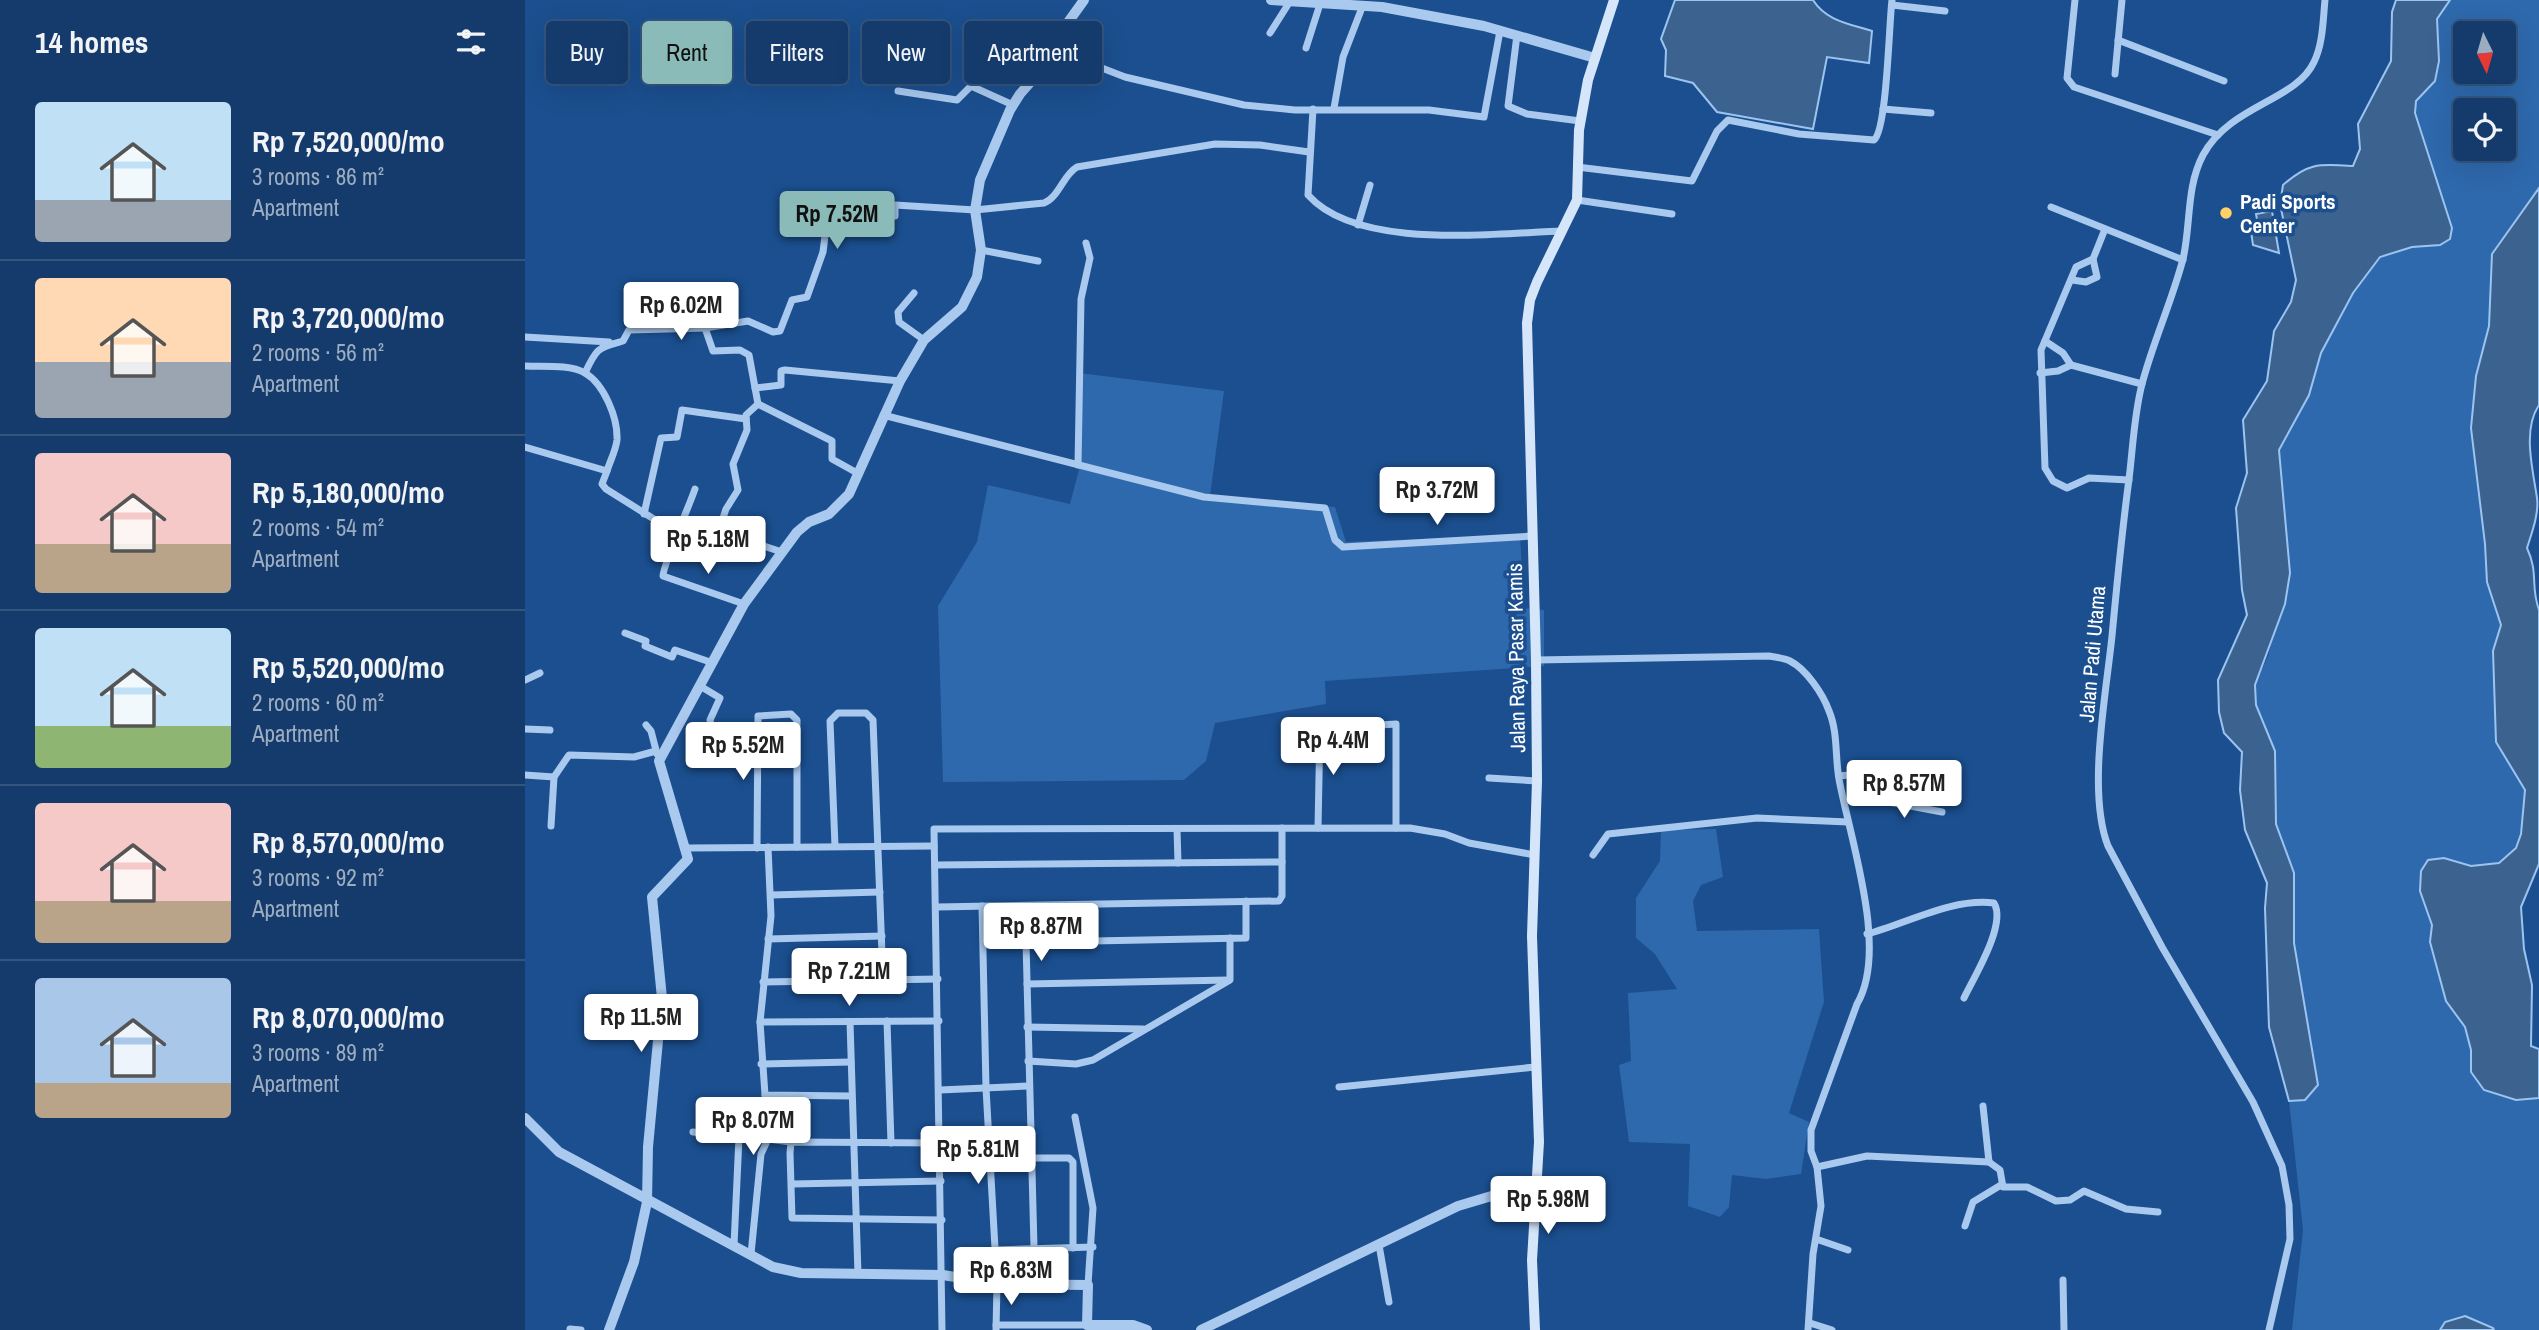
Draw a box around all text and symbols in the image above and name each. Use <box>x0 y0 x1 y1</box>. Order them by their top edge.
chip: Buy <box>546 21 628 84</box>
chip: Rent <box>642 21 732 84</box>
chip: Filters <box>746 21 848 84</box>
chip: New <box>862 21 950 84</box>
chip: Apartment <box>964 21 1102 84</box>
north arrow <box>2453 21 2517 84</box>
map controls <box>2453 21 2516 161</box>
text: 14 homes <box>35 22 149 62</box>
icon: filters <box>452 23 490 61</box>
button: locate <box>2453 98 2516 161</box>
text: Rp 7,520,000/mo <box>252 121 445 161</box>
icon: home <box>91 130 175 214</box>
text: 3 rooms · 86 m² <box>252 161 384 192</box>
place label: Padi Sports Center <box>2240 187 2336 240</box>
pin: Rp 7.52M <box>765 191 909 251</box>
text: Apartment <box>252 192 339 223</box>
text: Rp 7.52M <box>796 198 878 229</box>
marker: Padi Sports Center <box>2218 205 2234 221</box>
pin: Rp 6.02M <box>609 282 753 342</box>
text: Rp 6.02M <box>640 289 722 320</box>
text: Rp 3,720,000/mo <box>252 297 445 337</box>
icon: home <box>91 306 175 390</box>
text: 2 rooms · 56 m² <box>252 337 384 368</box>
text: Apartment <box>252 368 339 399</box>
pin: Rp 3.72M <box>1365 468 1509 527</box>
text: Rp 5,180,000/mo <box>252 472 445 512</box>
text: Rp 3.72M <box>1396 474 1478 505</box>
icon: home <box>91 481 175 565</box>
text: 2 rooms · 54 m² <box>252 512 384 543</box>
pin: Rp 5.18M <box>636 516 780 576</box>
text: Rp 5.18M <box>667 523 749 554</box>
text: Apartment <box>252 543 339 574</box>
street label: Jalan Raya Pasar Kamis <box>1500 563 1532 753</box>
street label: Jalan Padi Utama <box>2072 584 2112 723</box>
text: Rp 5,520,000/mo <box>252 647 445 687</box>
icon: home <box>91 656 175 740</box>
text: 2 rooms · 60 m² <box>252 687 384 718</box>
text: Apartment <box>252 718 339 749</box>
pin: Rp 4.4M <box>1268 718 1398 777</box>
pin: Rp 5.52M <box>671 722 815 782</box>
text: Rp 4.4M <box>1297 724 1369 755</box>
text: Rp 5.52M <box>702 729 784 760</box>
pin: Rp 8.57M <box>1832 760 1976 820</box>
text: Rp 8.57M <box>1863 767 1945 798</box>
text: Rp 8,570,000/mo <box>252 822 445 862</box>
icon: home <box>91 831 175 915</box>
text: 3 rooms · 92 m² <box>252 862 384 893</box>
text: Apartment <box>252 893 339 924</box>
pin: Rp 8.87M <box>969 904 1113 963</box>
text: Rp 8.87M <box>1000 910 1082 941</box>
pin: Rp 7.21M <box>777 948 921 1008</box>
text: Rp 7.21M <box>808 955 890 986</box>
pin: Rp 11.5M <box>569 995 713 1054</box>
text: Rp 8,070,000/mo <box>252 997 445 1037</box>
text: Rp 11.5M <box>600 1001 682 1032</box>
icon: home <box>91 1006 175 1090</box>
text: 3 rooms · 89 m² <box>252 1037 384 1068</box>
text: Apartment <box>252 1068 339 1099</box>
pin: Rp 8.07M <box>681 1098 825 1157</box>
text: Rp 8.07M <box>712 1104 794 1135</box>
pin: Rp 5.81M <box>906 1126 1050 1186</box>
text: Rp 5.81M <box>937 1133 1019 1164</box>
pin: Rp 5.98M <box>1476 1176 1620 1236</box>
text: Rp 5.98M <box>1507 1183 1589 1214</box>
pin: Rp 6.83M <box>939 1248 1083 1307</box>
text: Rp 6.83M <box>970 1254 1052 1285</box>

